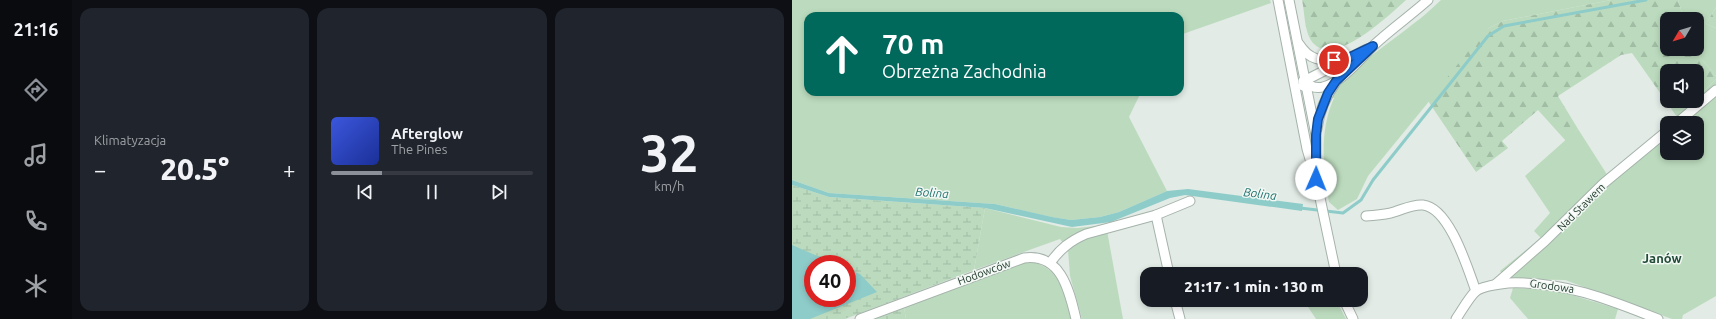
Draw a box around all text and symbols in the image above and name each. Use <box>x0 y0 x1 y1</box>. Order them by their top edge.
north arrow <box>1660 12 1704 56</box>
map controls <box>1660 12 1704 160</box>
text: 21:16 <box>13 19 59 39</box>
icon: ahead <box>816 28 868 80</box>
text: 70 m <box>882 28 944 59</box>
pin <box>1317 43 1351 77</box>
icon: arrive <box>1323 49 1345 71</box>
text: Obrzeżna Zachodnia <box>882 61 1046 81</box>
button: sound <box>1660 64 1704 108</box>
icon: directions <box>22 76 50 104</box>
button: layers <box>1660 116 1704 160</box>
text: 32 <box>640 124 699 182</box>
text: Afterglow <box>391 125 463 142</box>
text: Klimatyzacja <box>94 133 166 147</box>
icon: music <box>22 141 50 169</box>
text: The Pines <box>391 142 447 156</box>
text: 20.5° <box>160 152 229 186</box>
text: − <box>94 157 106 182</box>
text: + <box>283 157 295 182</box>
position arrow <box>1295 158 1337 200</box>
text: km/h <box>654 179 684 193</box>
icon: previous <box>354 181 376 203</box>
icon: pause <box>421 181 443 203</box>
icon: next <box>488 181 510 203</box>
street label: Nad Stawem <box>1555 181 1607 233</box>
water label: Bolina <box>915 185 950 200</box>
water label: Bolina <box>1243 185 1278 202</box>
icon: phone <box>22 207 50 235</box>
district label: Janów <box>1642 251 1682 265</box>
speed limit sign: 40 <box>804 255 856 307</box>
street label: Hodowców <box>956 257 1013 287</box>
icon: climate <box>22 272 50 300</box>
street label: Grodowa <box>1529 277 1575 295</box>
text: 21:17 · 1 min · 130 m <box>1184 278 1324 295</box>

